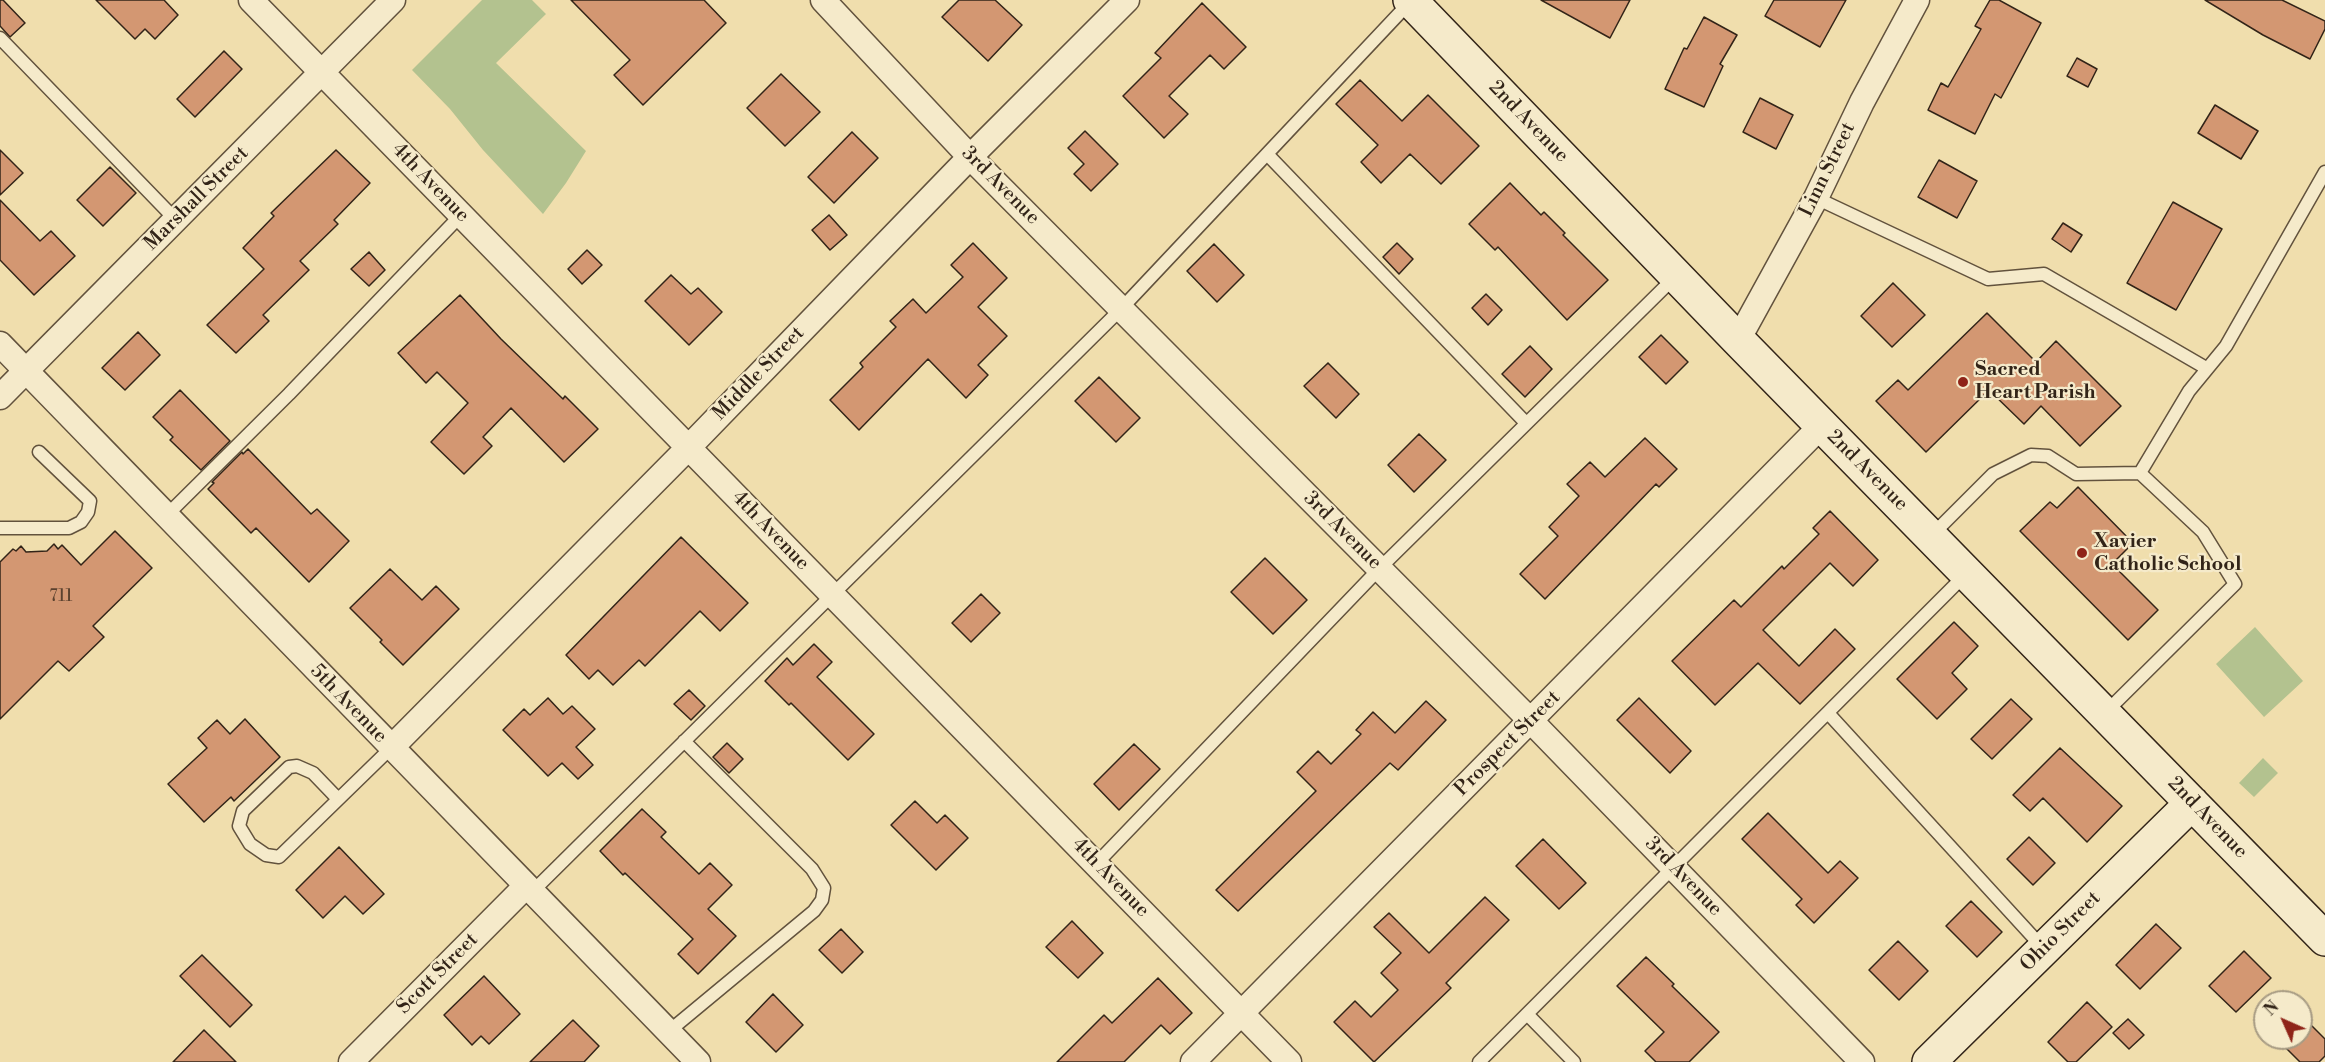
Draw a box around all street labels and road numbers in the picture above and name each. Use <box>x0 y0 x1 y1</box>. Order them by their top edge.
street label: 2nd Avenue <box>1483 76 1573 168</box>
street label: Linn Street <box>1795 119 1861 221</box>
street label: 4th Avenue <box>386 138 474 228</box>
street label: Marshall Street <box>140 142 254 256</box>
street label: 3rd Avenue <box>956 142 1044 230</box>
street label: Middle Street <box>708 322 810 426</box>
street label: 2nd Avenue <box>1821 425 1913 517</box>
street label: 4th Avenue <box>726 486 814 576</box>
street label: 3rd Avenue <box>1298 487 1386 575</box>
street label: 5th Avenue <box>305 660 391 748</box>
street label: Prospect Street <box>1450 686 1566 802</box>
street label: 2nd Avenue <box>2162 772 2252 864</box>
street label: 3rd Avenue <box>1639 832 1727 922</box>
street label: 4th Avenue <box>1066 833 1154 923</box>
street label: Ohio Street <box>2016 887 2106 977</box>
street label: Scott Street <box>392 928 484 1020</box>

